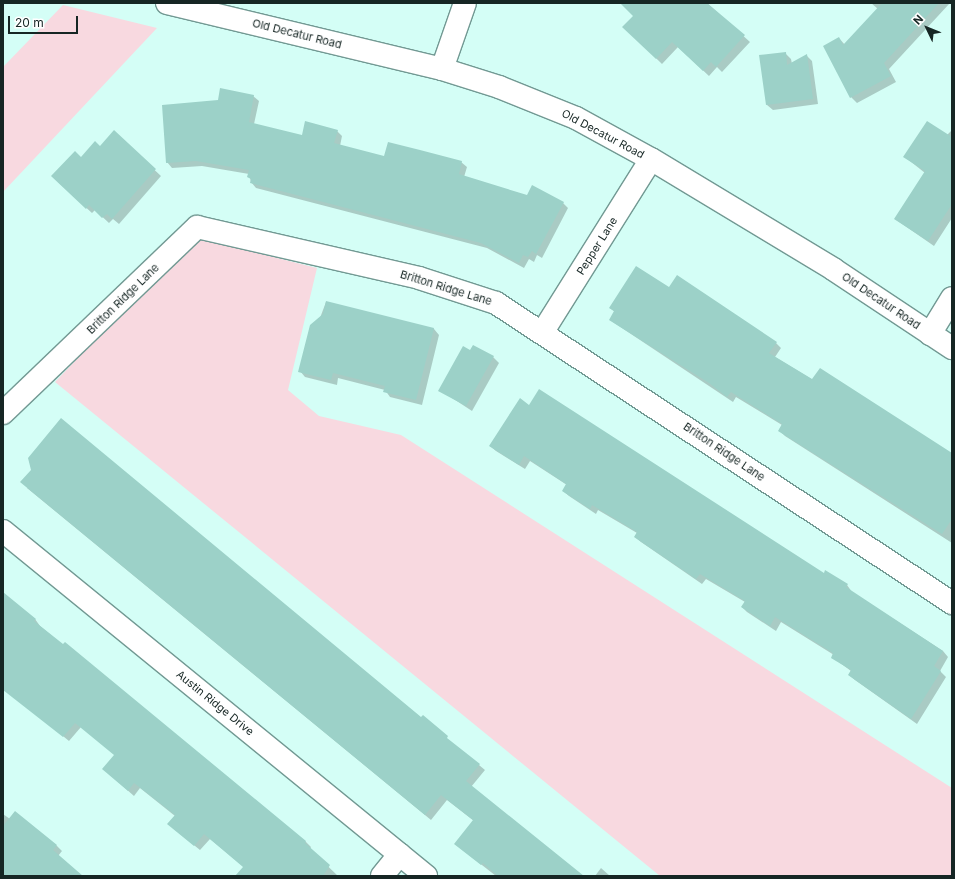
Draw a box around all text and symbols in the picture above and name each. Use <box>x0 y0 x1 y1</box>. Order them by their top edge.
scale bar <box>10 8 80 34</box>
north arrow <box>907 8 947 48</box>
text: N <box>910 12 926 28</box>
text: 20 m <box>15 15 44 30</box>
street label: Old Decatur Road <box>251 17 343 51</box>
street label: Old Decatur Road <box>559 107 647 161</box>
street label: Pepper Lane <box>574 215 620 277</box>
street label: Britton Ridge Lane <box>84 261 162 337</box>
street label: Britton Ridge Lane <box>399 268 493 308</box>
street label: Old Decatur Road <box>839 270 923 332</box>
street label: Britton Ridge Lane <box>681 420 767 484</box>
street label: Austin Ridge Drive <box>174 668 256 738</box>

